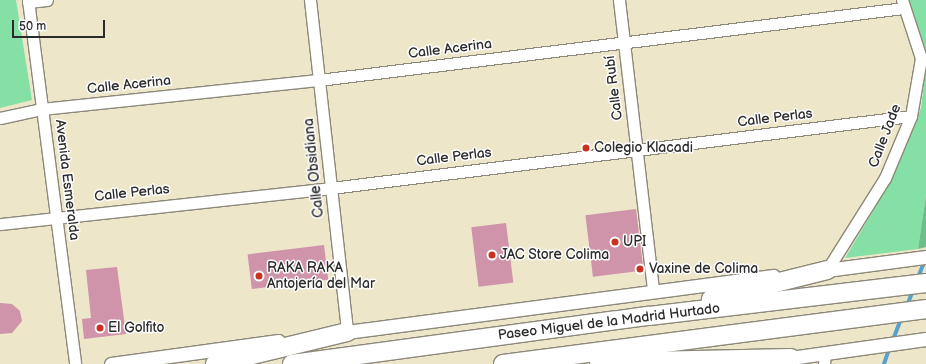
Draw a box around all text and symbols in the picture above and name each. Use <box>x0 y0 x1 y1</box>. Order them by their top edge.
scale bar <box>14 12 107 38</box>
text: 50 m <box>19 19 46 34</box>
street label: Calle Acerina <box>407 36 493 62</box>
street label: Calle Rubí <box>602 55 626 121</box>
street label: Calle Acerina <box>86 72 172 98</box>
street label: Calle Jade <box>865 102 905 170</box>
street label: Calle Perlas <box>736 105 814 131</box>
street label: Calle Obsidiana <box>300 117 328 219</box>
street label: Avenida Esmeralda <box>51 119 83 241</box>
place label: Colegio Klacadi <box>594 140 693 156</box>
marker: Colegio Klacadi <box>581 143 591 153</box>
street label: Calle Perlas <box>415 144 493 170</box>
street label: Calle Perlas <box>94 181 170 205</box>
place label: UPI <box>623 234 646 250</box>
marker: UPI <box>610 237 620 247</box>
place label: JAC Store Colima <box>500 247 610 263</box>
marker: JAC Store Colima <box>487 250 497 260</box>
place label: RAKA RAKA Antojería del Mar <box>267 260 375 292</box>
place label: Vaxine de Colima <box>649 261 758 277</box>
marker: Vaxine de Colima <box>634 263 646 275</box>
marker: RAKA RAKA Antojería del Mar <box>254 271 264 281</box>
street label: Paseo Miguel de la Madrid Hurtado <box>497 300 721 344</box>
place label: El Golfito <box>108 320 164 336</box>
marker: El Golfito <box>95 323 105 333</box>

